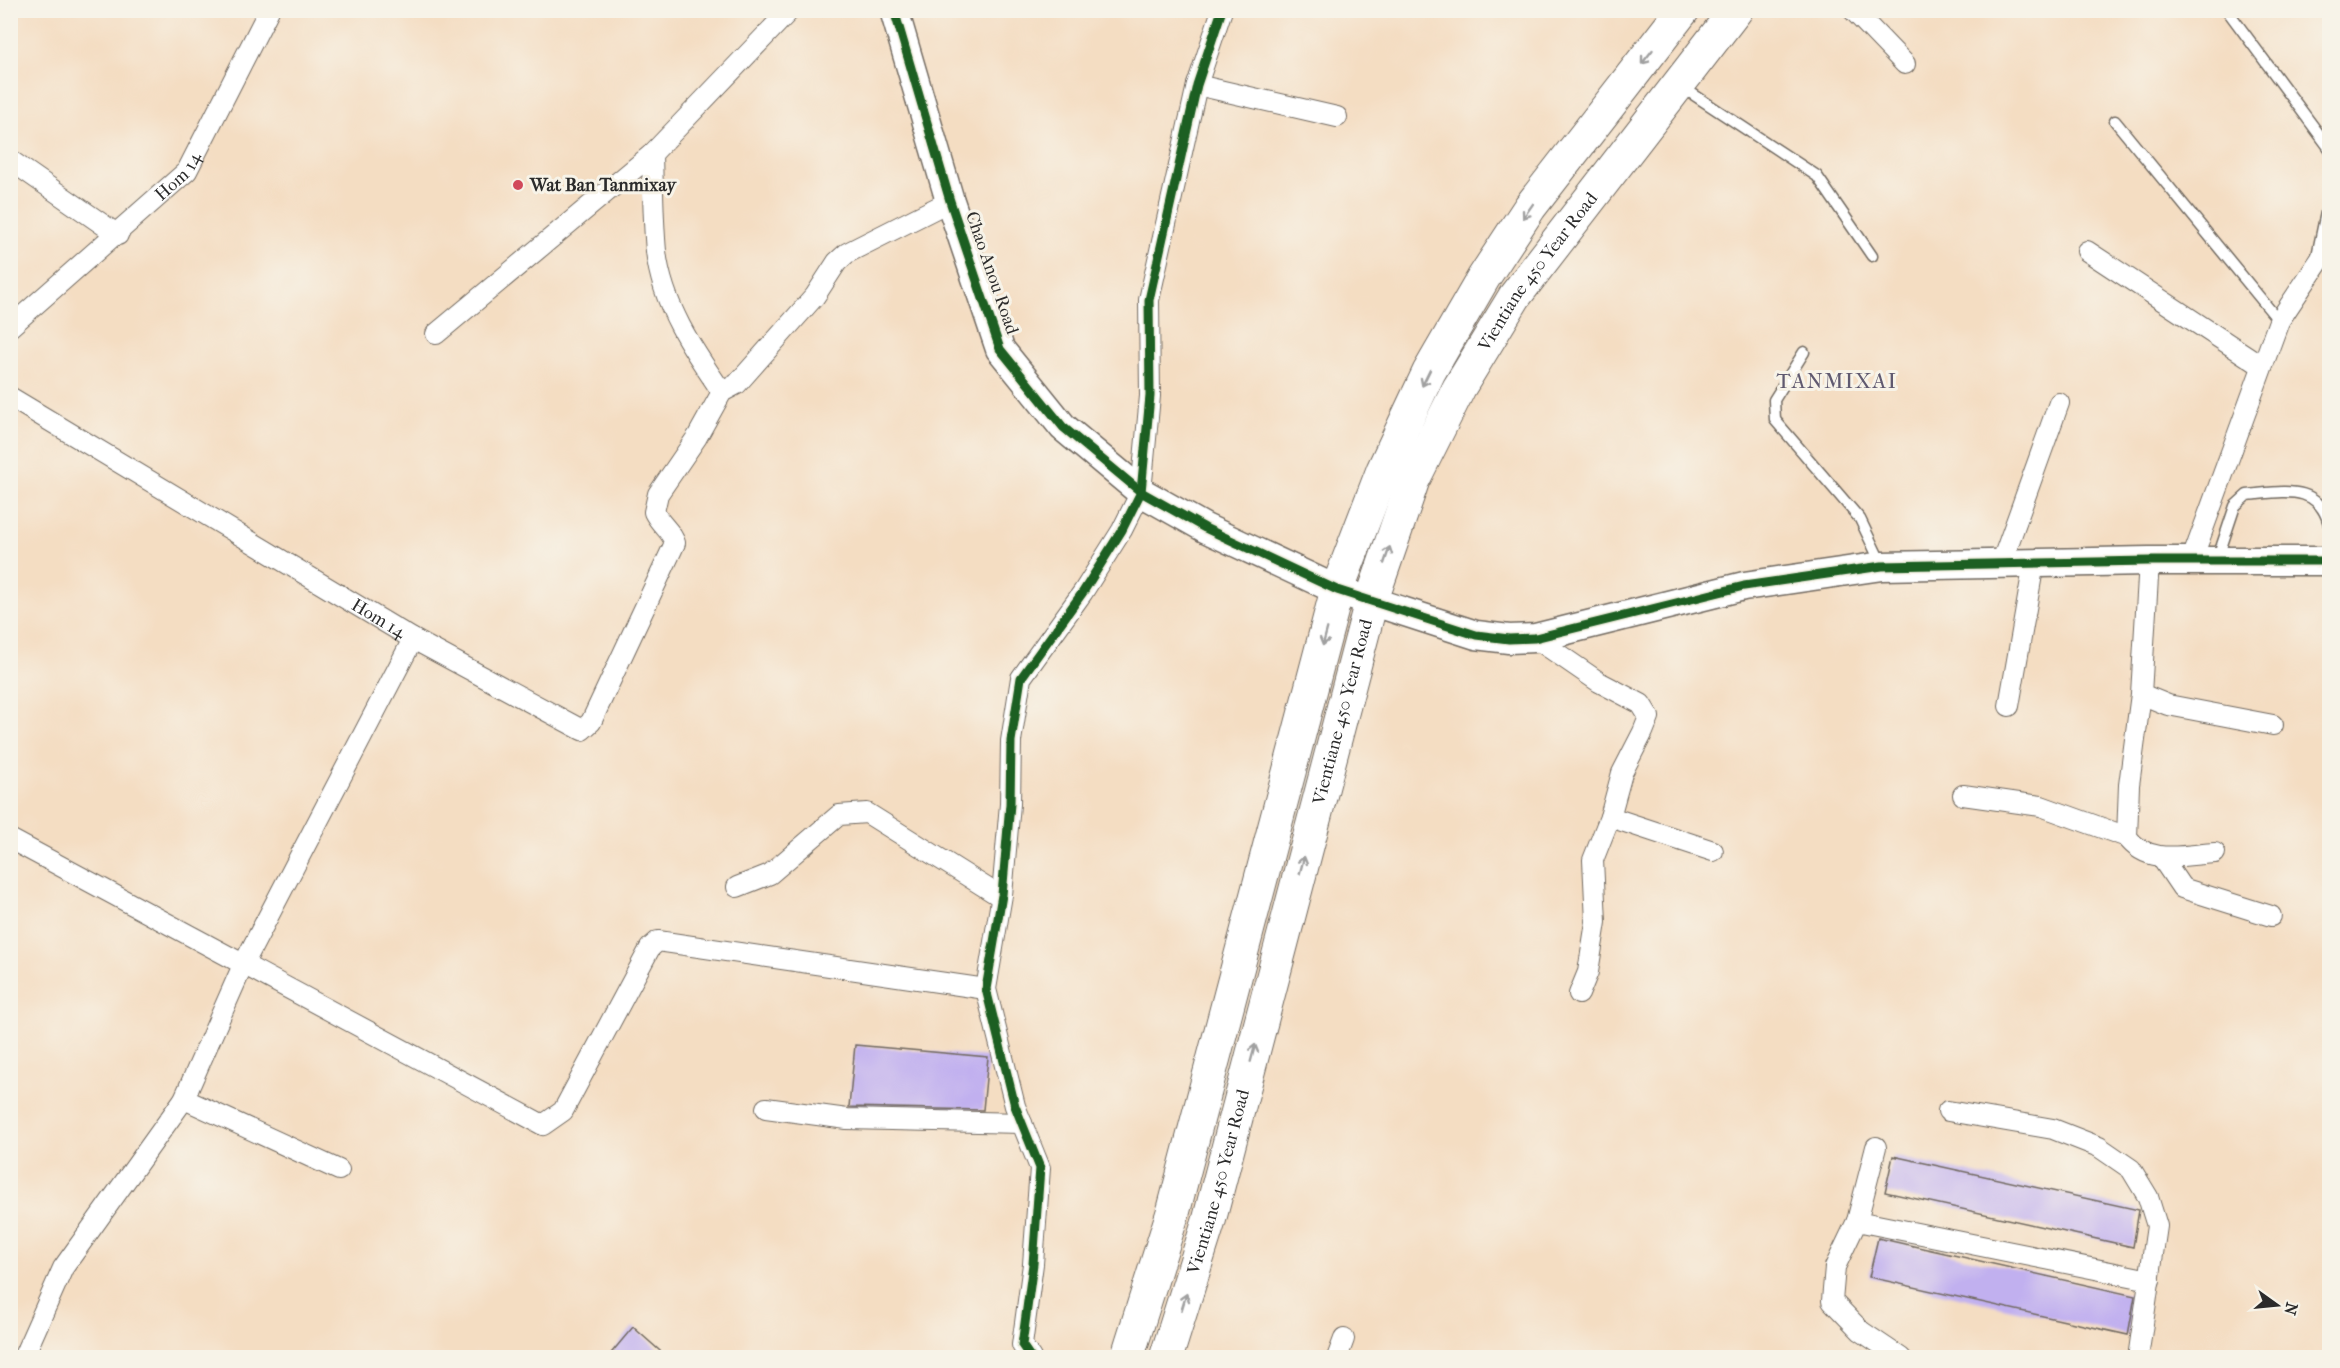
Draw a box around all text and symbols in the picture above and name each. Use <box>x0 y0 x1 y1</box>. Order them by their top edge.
one-way arrow <box>1640 48 1653 64</box>
street label: Hom 14 <box>150 148 205 205</box>
place label: Wat Ban Tanmixay <box>529 175 677 196</box>
marker: Wat Ban Tanmixay <box>511 178 525 192</box>
street label: Vientiane 450 Year Road <box>1473 188 1602 356</box>
one-way arrow <box>1522 203 1534 219</box>
street label: Chao Anou Road <box>961 209 1023 337</box>
one-way arrow <box>1420 368 1432 386</box>
district label: TANMIXAI <box>1777 369 1897 393</box>
one-way arrow <box>1383 546 1394 565</box>
street label: Hom 14 <box>348 594 410 643</box>
street label: Vientiane 450 Year Road <box>1308 617 1377 808</box>
one-way arrow <box>1319 627 1330 646</box>
one-way arrow <box>1297 855 1309 874</box>
one-way arrow <box>1248 1044 1259 1063</box>
street label: Vientiane 450 Year Road <box>1182 1087 1254 1277</box>
north arrow <box>2247 1275 2307 1335</box>
one-way arrow <box>1179 1293 1190 1312</box>
text: N <box>2280 1300 2302 1318</box>

